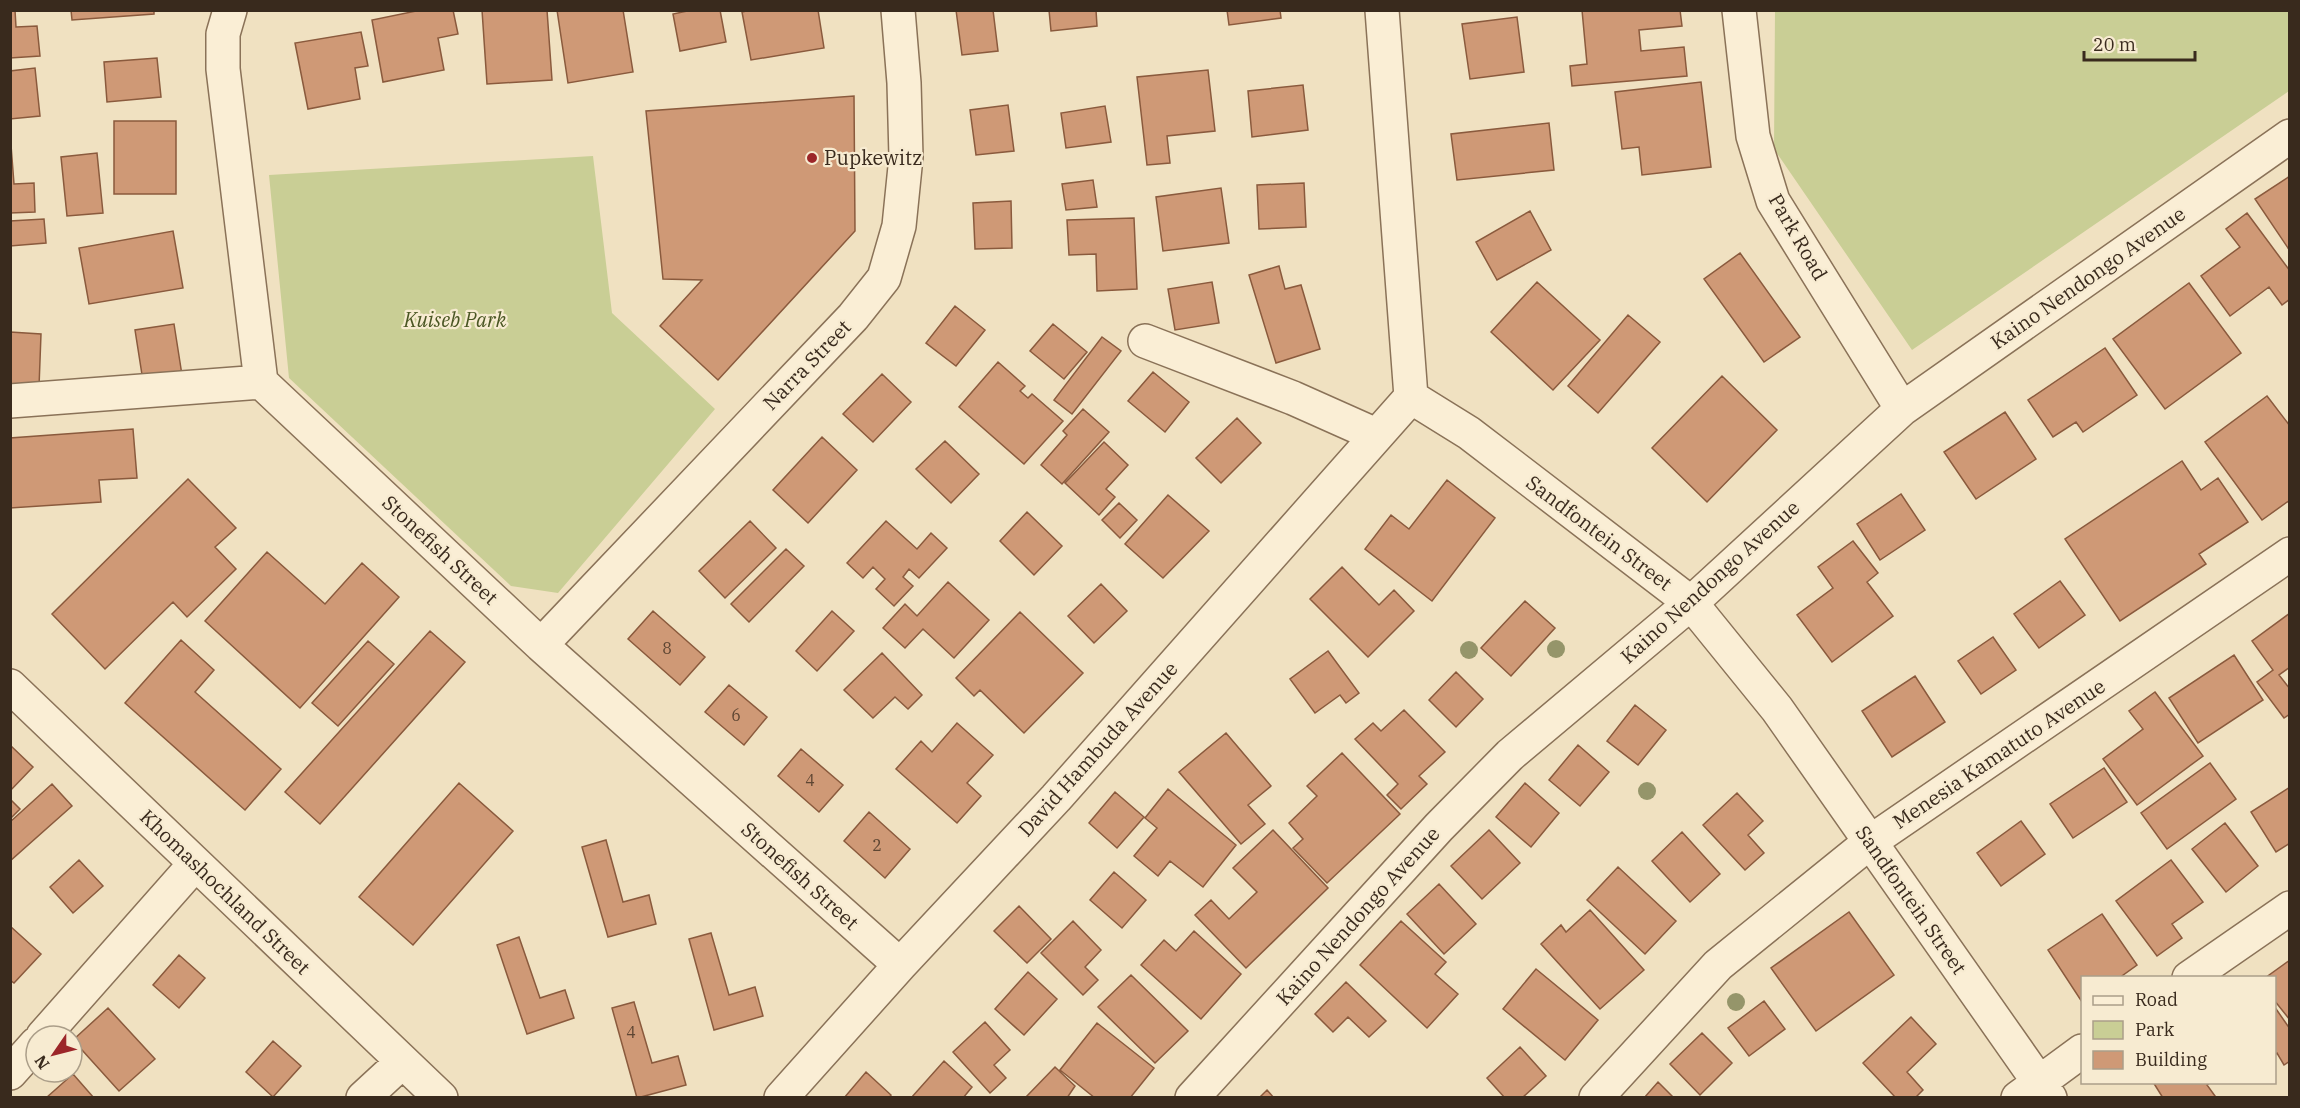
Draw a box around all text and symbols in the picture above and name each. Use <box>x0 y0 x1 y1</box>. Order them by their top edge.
scale bar <box>2084 24 2195 62</box>
text: 20 m <box>2093 33 2136 56</box>
place label: Pupkewitz <box>824 144 922 171</box>
marker: Pupkewitz <box>805 151 819 165</box>
street label: Park Road <box>1763 188 1834 285</box>
street label: Kaino Nendongo Avenue <box>1985 200 2190 355</box>
park label: Kuiseb Park <box>403 306 507 333</box>
street label: Narra Street <box>757 314 857 416</box>
street label: Sandfontein Street <box>1521 469 1678 596</box>
street label: Stonefish Street <box>377 489 504 610</box>
street label: Kaino Nendongo Avenue <box>1614 494 1805 669</box>
house number: 8 <box>662 638 672 658</box>
street label: David Hambuda Avenue <box>1012 655 1183 842</box>
street label: Menesia Kamatuto Avenue <box>1887 672 2110 835</box>
house number: 6 <box>731 705 741 725</box>
house number: 4 <box>805 770 815 790</box>
street label: Khomashochland Street <box>134 803 316 980</box>
street label: Stonefish Street <box>736 816 865 936</box>
street label: Kaino Nendongo Avenue <box>1270 820 1445 1011</box>
street label: Sandfontein Street <box>1850 820 1973 980</box>
house number: 2 <box>872 835 882 855</box>
legend <box>2081 976 2276 1084</box>
text: Road <box>2135 988 2178 1011</box>
text: Park <box>2135 1018 2175 1041</box>
house number: 4 <box>626 1022 636 1042</box>
north arrow <box>24 1024 84 1084</box>
text: Building <box>2135 1048 2207 1071</box>
text: N <box>30 1052 54 1074</box>

